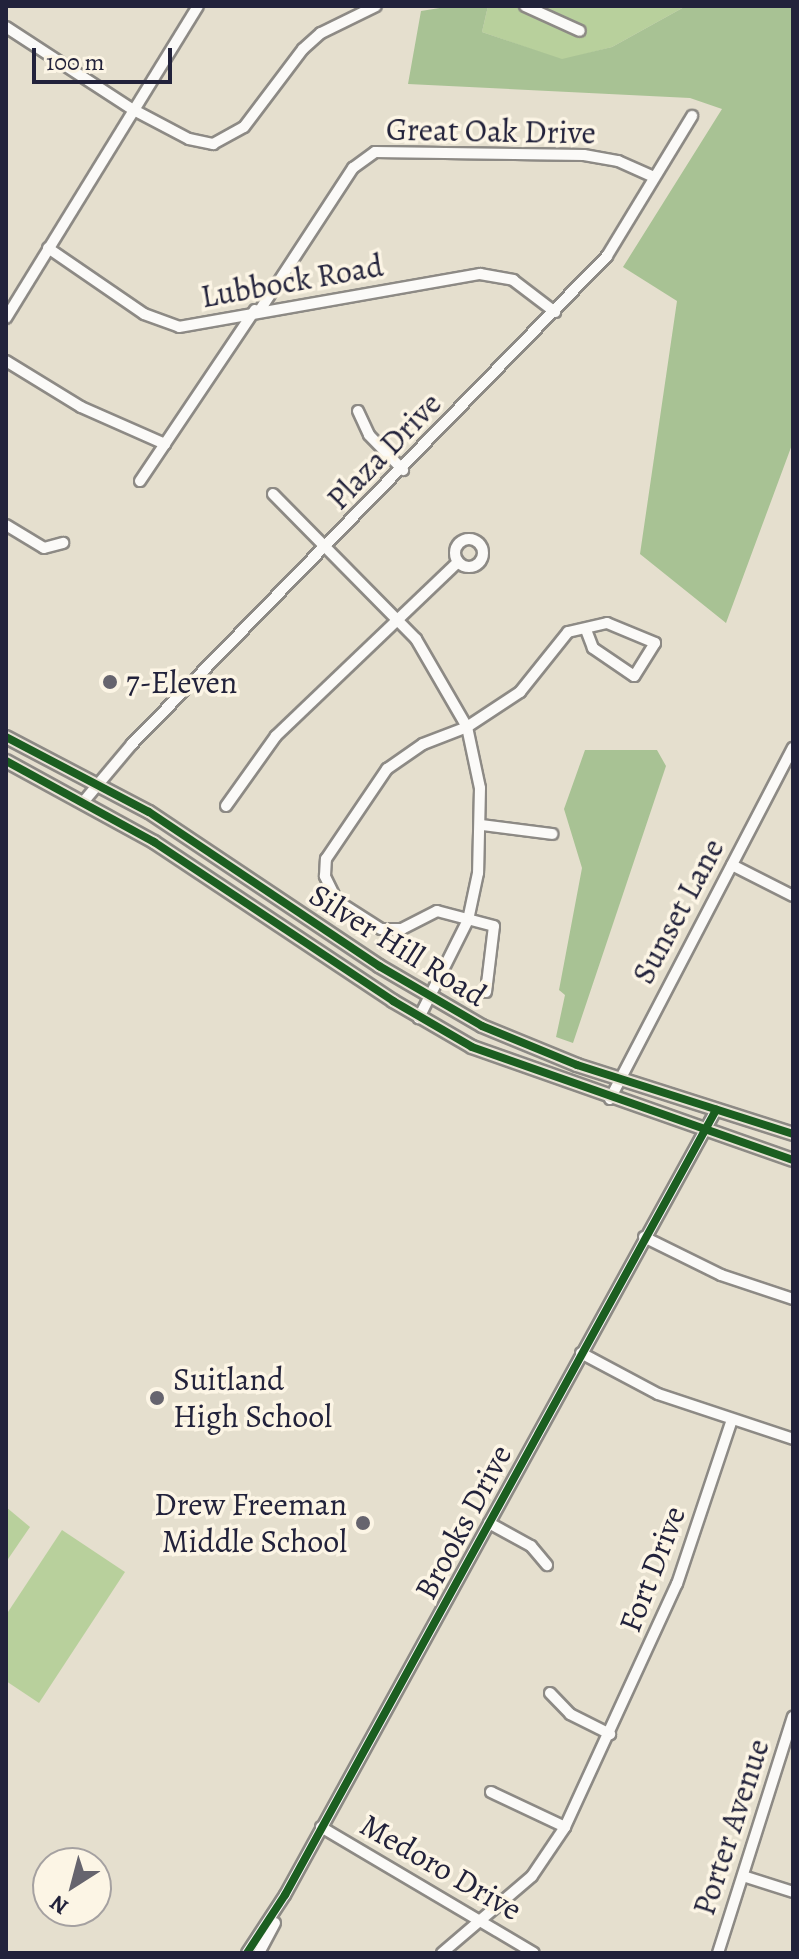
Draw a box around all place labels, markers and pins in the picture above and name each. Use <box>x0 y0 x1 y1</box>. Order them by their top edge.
place label: 7-Eleven <box>126 663 237 701</box>
marker: 7-Eleven <box>101 673 119 691</box>
place label: Suitland High School <box>173 1361 332 1436</box>
marker: Suitland High School <box>148 1389 166 1407</box>
place label: Drew Freeman Middle School <box>154 1486 347 1561</box>
marker: Drew Freeman Middle School <box>354 1514 372 1532</box>

